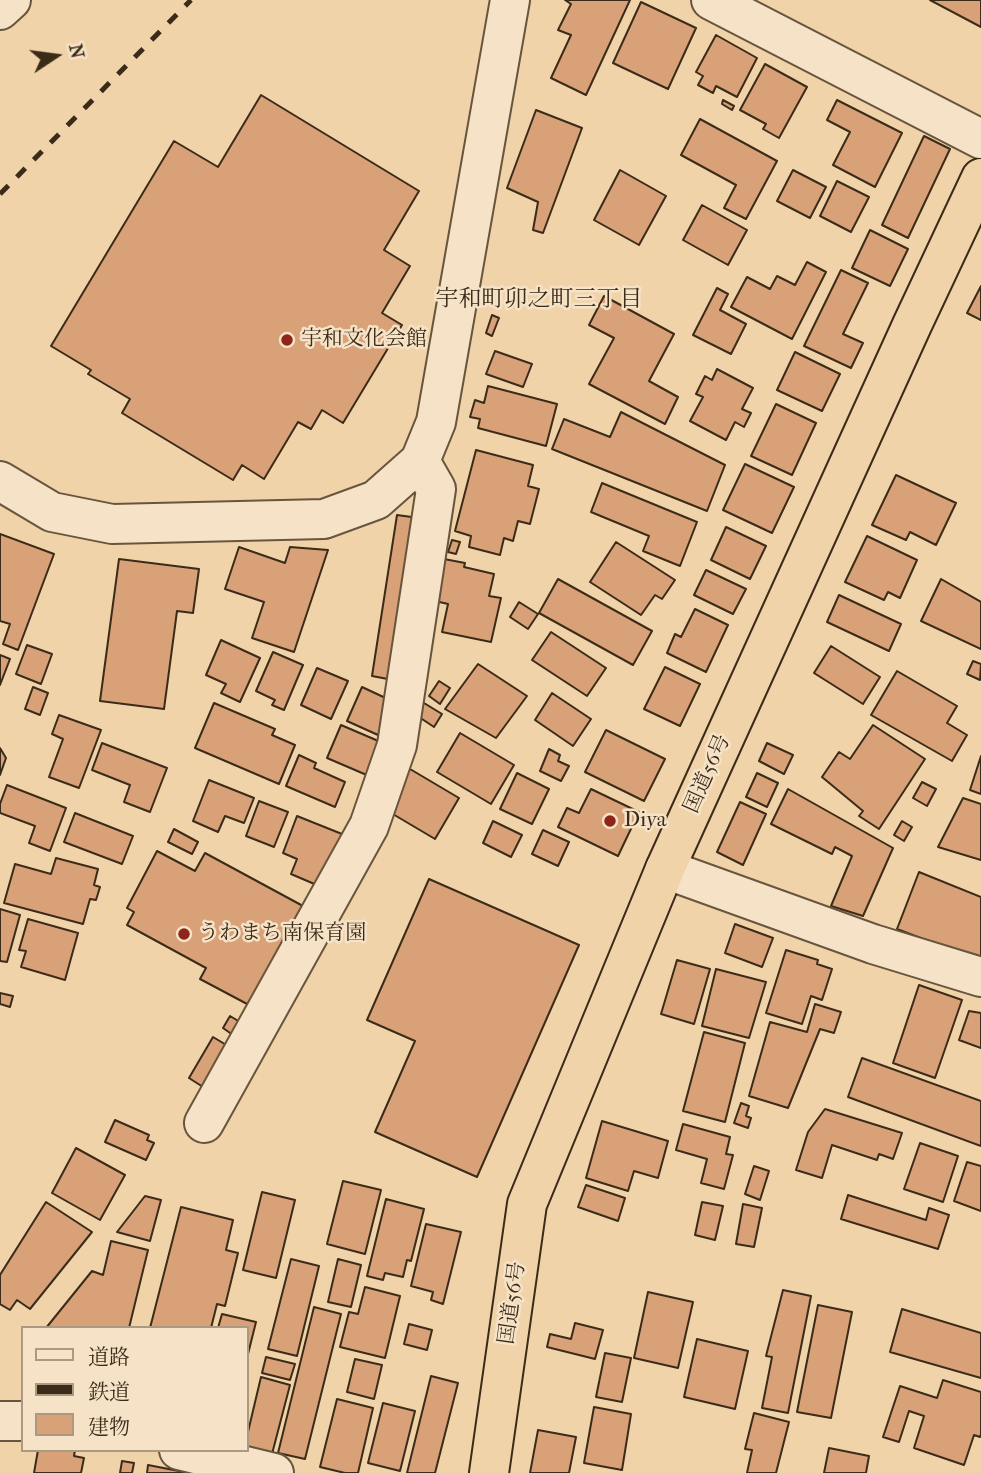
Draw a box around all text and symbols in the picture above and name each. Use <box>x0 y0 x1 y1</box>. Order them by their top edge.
north arrow <box>21 21 91 91</box>
text: N <box>64 42 89 61</box>
district label: 宇和町卯之町三丁目 <box>436 286 642 314</box>
place label: 宇和文化会館 <box>301 327 427 353</box>
marker: 宇和文化会館 <box>279 332 295 348</box>
street label: 国道56号 <box>680 731 736 817</box>
place label: Diya <box>624 808 667 834</box>
marker: Diya <box>602 813 618 829</box>
place label: うわまち南保育園 <box>198 921 366 947</box>
marker: うわまち南保育園 <box>176 926 192 942</box>
street label: 国道56号 <box>495 1260 531 1346</box>
legend <box>21 1326 248 1452</box>
text: 道路 <box>88 1345 130 1369</box>
text: 鉄道 <box>88 1380 130 1404</box>
text: 建物 <box>88 1415 130 1439</box>

